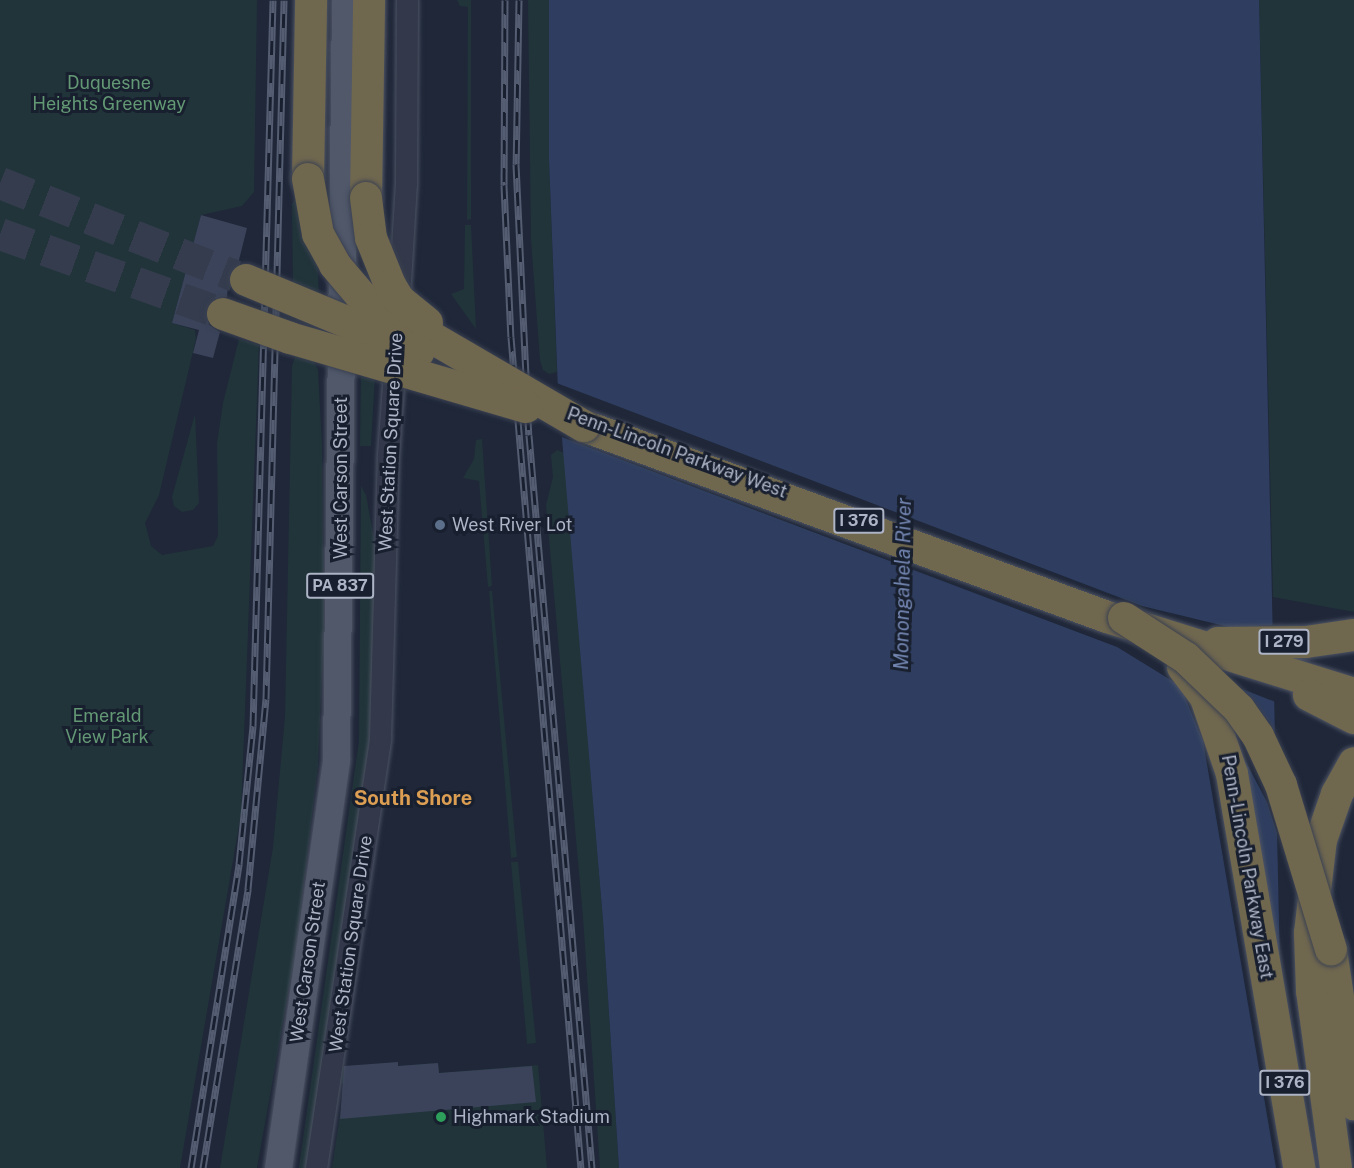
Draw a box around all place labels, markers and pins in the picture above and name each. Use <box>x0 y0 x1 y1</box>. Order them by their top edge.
place label: West River Lot <box>452 514 573 536</box>
marker: West River Lot <box>433 518 447 532</box>
place label: Highmark Stadium <box>453 1106 610 1128</box>
marker: Highmark Stadium <box>434 1110 448 1124</box>

